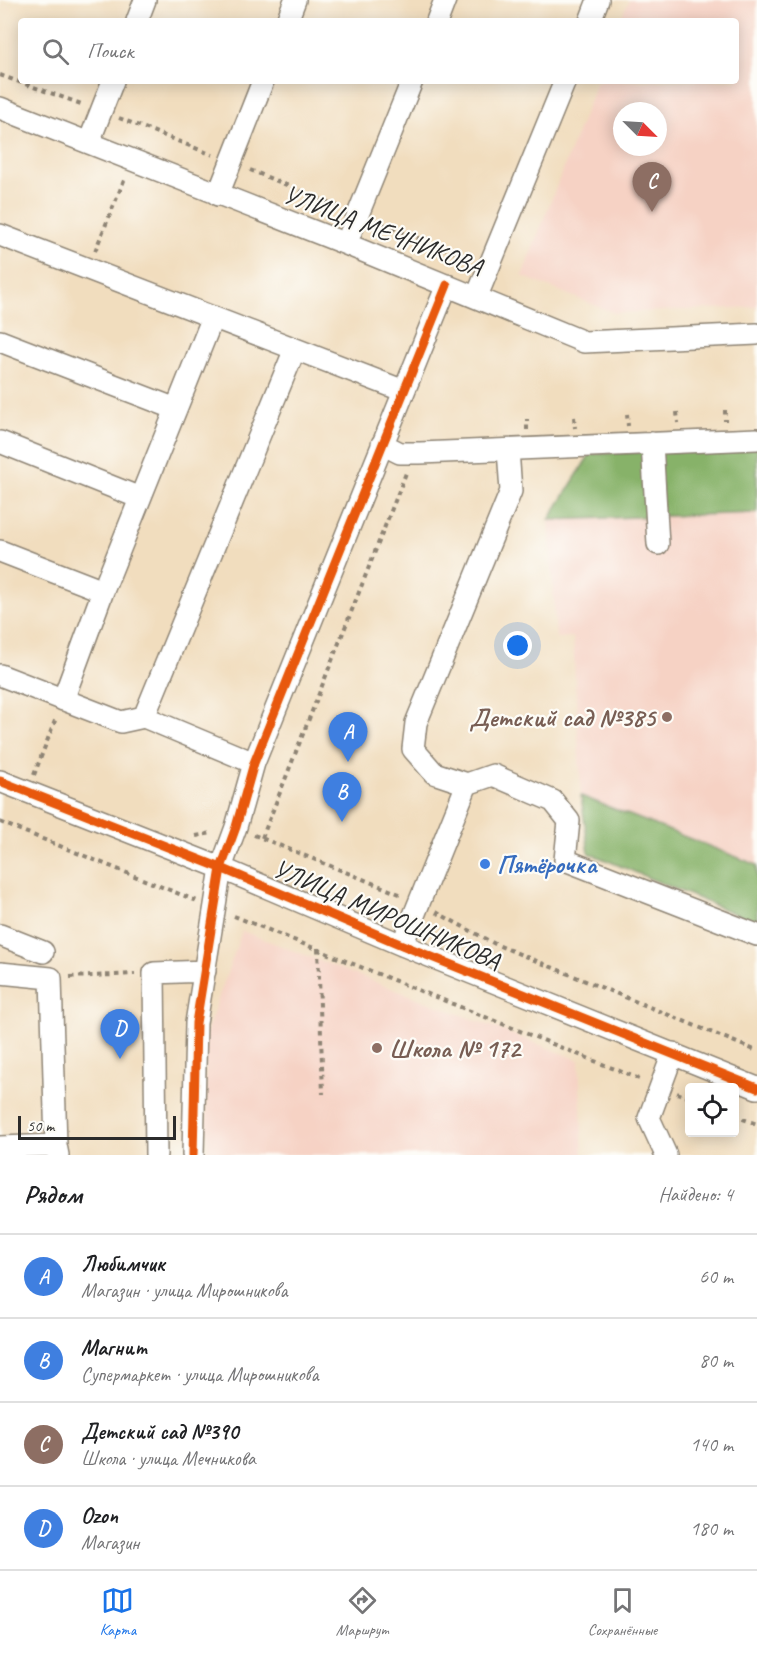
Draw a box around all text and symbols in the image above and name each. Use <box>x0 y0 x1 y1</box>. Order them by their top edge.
search box <box>18 18 739 84</box>
icon: search <box>39 35 72 68</box>
text: Поиск <box>87 37 133 65</box>
north arrow <box>613 102 667 156</box>
pin: C <box>632 162 672 212</box>
street label: УЛИЦА МЕЧНИКОВА <box>279 177 489 284</box>
your location <box>503 631 532 660</box>
place label: Детский сад №385 <box>469 701 658 734</box>
marker: Детский сад №385 <box>660 710 674 724</box>
pin: A <box>328 712 368 762</box>
pin: B <box>322 772 362 822</box>
place label: Пятёрочка <box>497 848 598 881</box>
street label: УЛИЦА МИРОШНИКОВА <box>268 852 506 978</box>
marker: Пятёрочка <box>478 857 492 871</box>
pin: D <box>100 1010 140 1059</box>
place label: Школа № 172 <box>389 1032 522 1065</box>
marker: Школа № 172 <box>370 1041 384 1055</box>
map controls <box>685 1083 739 1137</box>
button: locate <box>685 1083 739 1137</box>
scale bar <box>18 1113 176 1140</box>
text: 50 m <box>27 1116 54 1136</box>
text: Рядом <box>24 1178 82 1211</box>
text: Найдено: 4 <box>658 1182 733 1207</box>
text: Любимчик <box>81 1250 165 1278</box>
text: A <box>38 1264 49 1289</box>
text: 60 m <box>699 1264 733 1289</box>
text: Магазин · улица Мирошникова <box>81 1278 288 1303</box>
text: Магнит <box>81 1334 147 1362</box>
text: B <box>38 1348 49 1373</box>
text: 80 m <box>699 1348 733 1373</box>
text: Супермаркет · улица Мирошникова <box>81 1362 319 1387</box>
text: Детский сад №390 <box>81 1418 238 1446</box>
text: C <box>39 1432 48 1457</box>
text: 140 m <box>690 1432 733 1457</box>
text: Школа · улица Мечникова <box>81 1446 256 1471</box>
text: Ozon <box>81 1502 118 1530</box>
text: D <box>38 1516 49 1541</box>
text: 180 m <box>690 1516 733 1541</box>
text: Магазин <box>81 1530 139 1555</box>
tab: Карта <box>100 1584 136 1640</box>
tab: Маршрут <box>336 1584 388 1640</box>
tab: Сохранённые <box>588 1584 657 1640</box>

